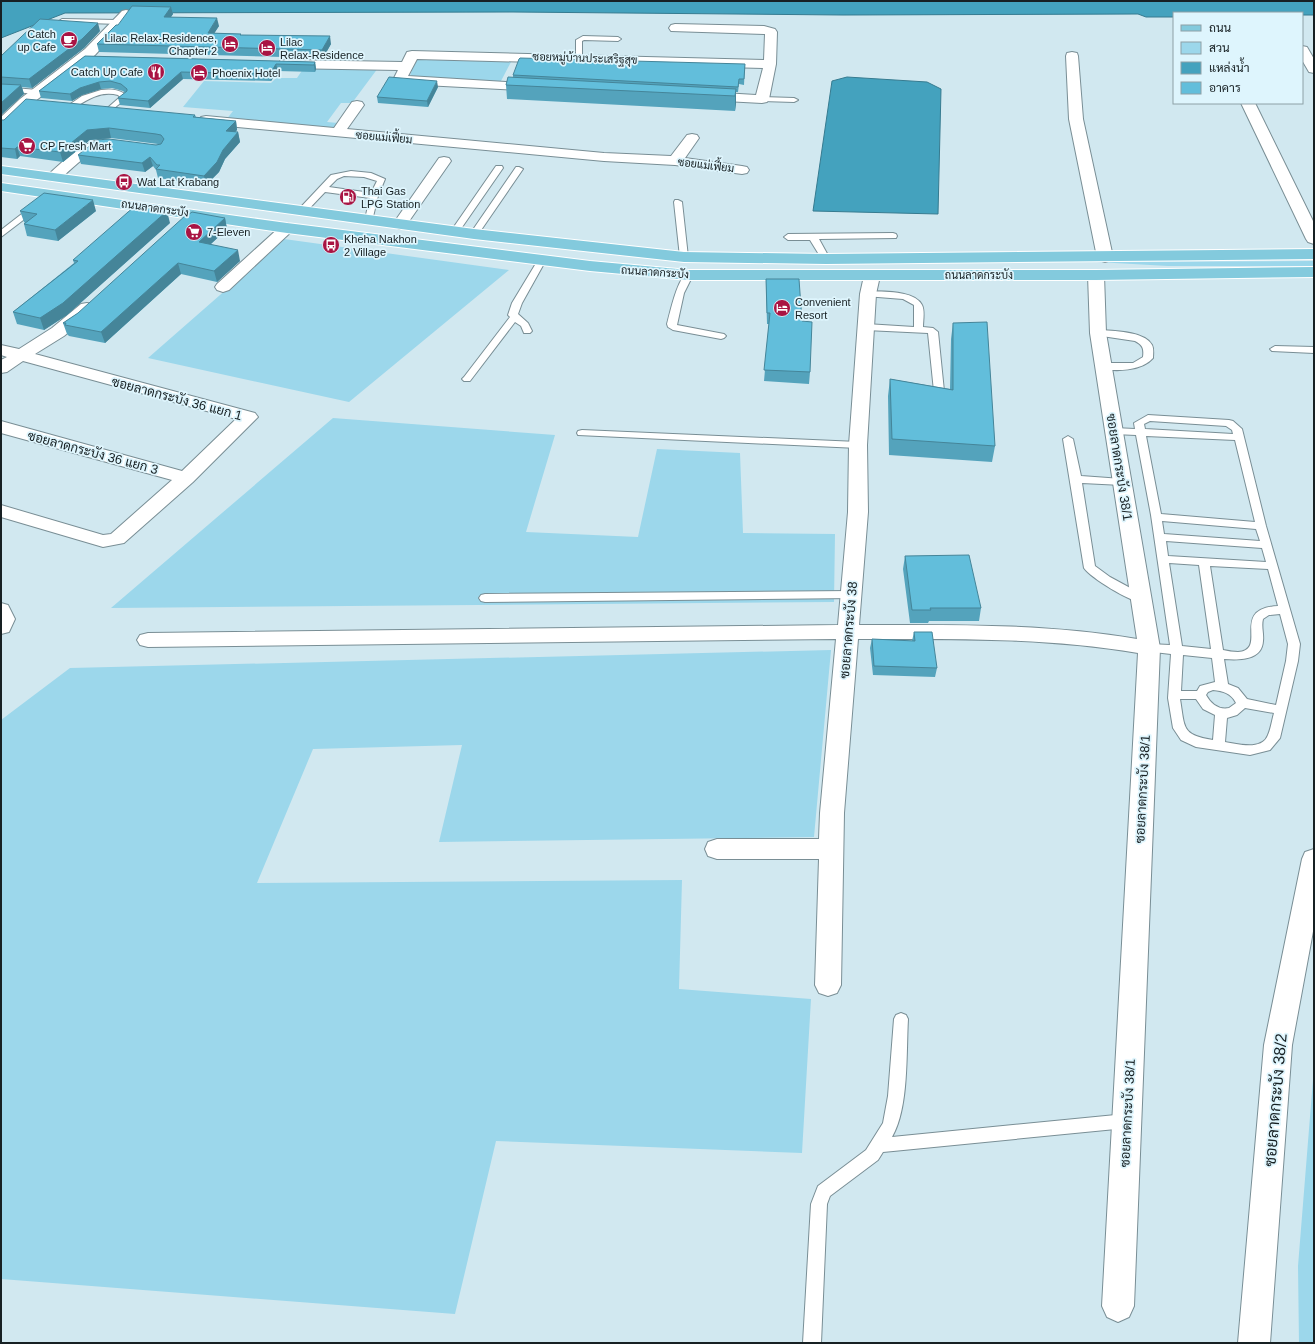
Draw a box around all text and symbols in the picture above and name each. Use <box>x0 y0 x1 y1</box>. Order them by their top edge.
legend <box>1173 12 1303 104</box>
text: ถนน <box>1209 21 1232 35</box>
place label: Catch up Cafe <box>17 28 56 53</box>
cafe icon: Catch up Cafe <box>59 30 79 50</box>
place label: Lilac Relax-Residence, Chapter 2 <box>105 32 217 57</box>
hotel icon: Lilac Relax-Residence, Chapter 2 <box>220 34 240 54</box>
place label: Lilac Relax-Residence <box>280 36 364 61</box>
hotel icon: Lilac Relax-Residence <box>257 38 277 58</box>
text: สวน <box>1209 41 1230 55</box>
street label: ซอยหมู่บ้านประเสริฐสุข <box>532 49 638 69</box>
text: แหล่งน้ำ <box>1209 57 1249 75</box>
restaurant icon: Catch Up Cafe <box>146 62 166 82</box>
hotel icon: Phoenix Hotel <box>189 63 209 83</box>
place label: Catch Up Cafe <box>71 66 143 78</box>
place label: Phoenix Hotel <box>212 67 281 79</box>
text: อาคาร <box>1209 81 1241 95</box>
street label: ซอยแม่เฟี้ยม <box>355 124 413 145</box>
supermarket icon: CP Fresh Mart <box>17 136 37 156</box>
place label: CP Fresh Mart <box>40 140 111 152</box>
street label: ซอยแม่เฟี้ยม <box>677 151 736 174</box>
bus stop icon: Wat Lat Krabang <box>114 172 134 192</box>
place label: Wat Lat Krabang <box>137 176 219 188</box>
place label: Thai Gas LPG Station <box>361 185 420 210</box>
fuel station icon: Thai Gas LPG Station <box>338 187 358 207</box>
street label: ถนนลาดกระบัง <box>120 196 190 219</box>
supermarket icon: 7-Eleven <box>184 222 204 242</box>
place label: 7-Eleven <box>207 226 250 238</box>
place label: Kheha Nakhon 2 Village <box>344 233 417 258</box>
bus stop icon: Kheha Nakhon 2 Village <box>321 235 341 255</box>
street label: ถนนลาดกระบัง <box>621 263 690 280</box>
street label: ถนนลาดกระบัง <box>945 268 1013 281</box>
place label: Convenient Resort <box>795 296 851 321</box>
hotel icon: Convenient Resort <box>772 298 792 318</box>
street label: ซอยลาดกระบัง 36 แยก 1 <box>110 374 244 423</box>
street label: ซอยลาดกระบัง 38/1 <box>1104 412 1135 522</box>
street label: ซอยลาดกระบัง 36 แยก 3 <box>26 428 160 477</box>
street label: ซอยลาดกระบัง 38 <box>837 581 860 679</box>
street label: ซอยลาดกระบัง 38/1 <box>1132 734 1153 844</box>
street label: ซอยลาดกระบัง 38/2 <box>1259 1032 1290 1167</box>
street label: ซอยลาดกระบัง 38/1 <box>1117 1058 1138 1168</box>

